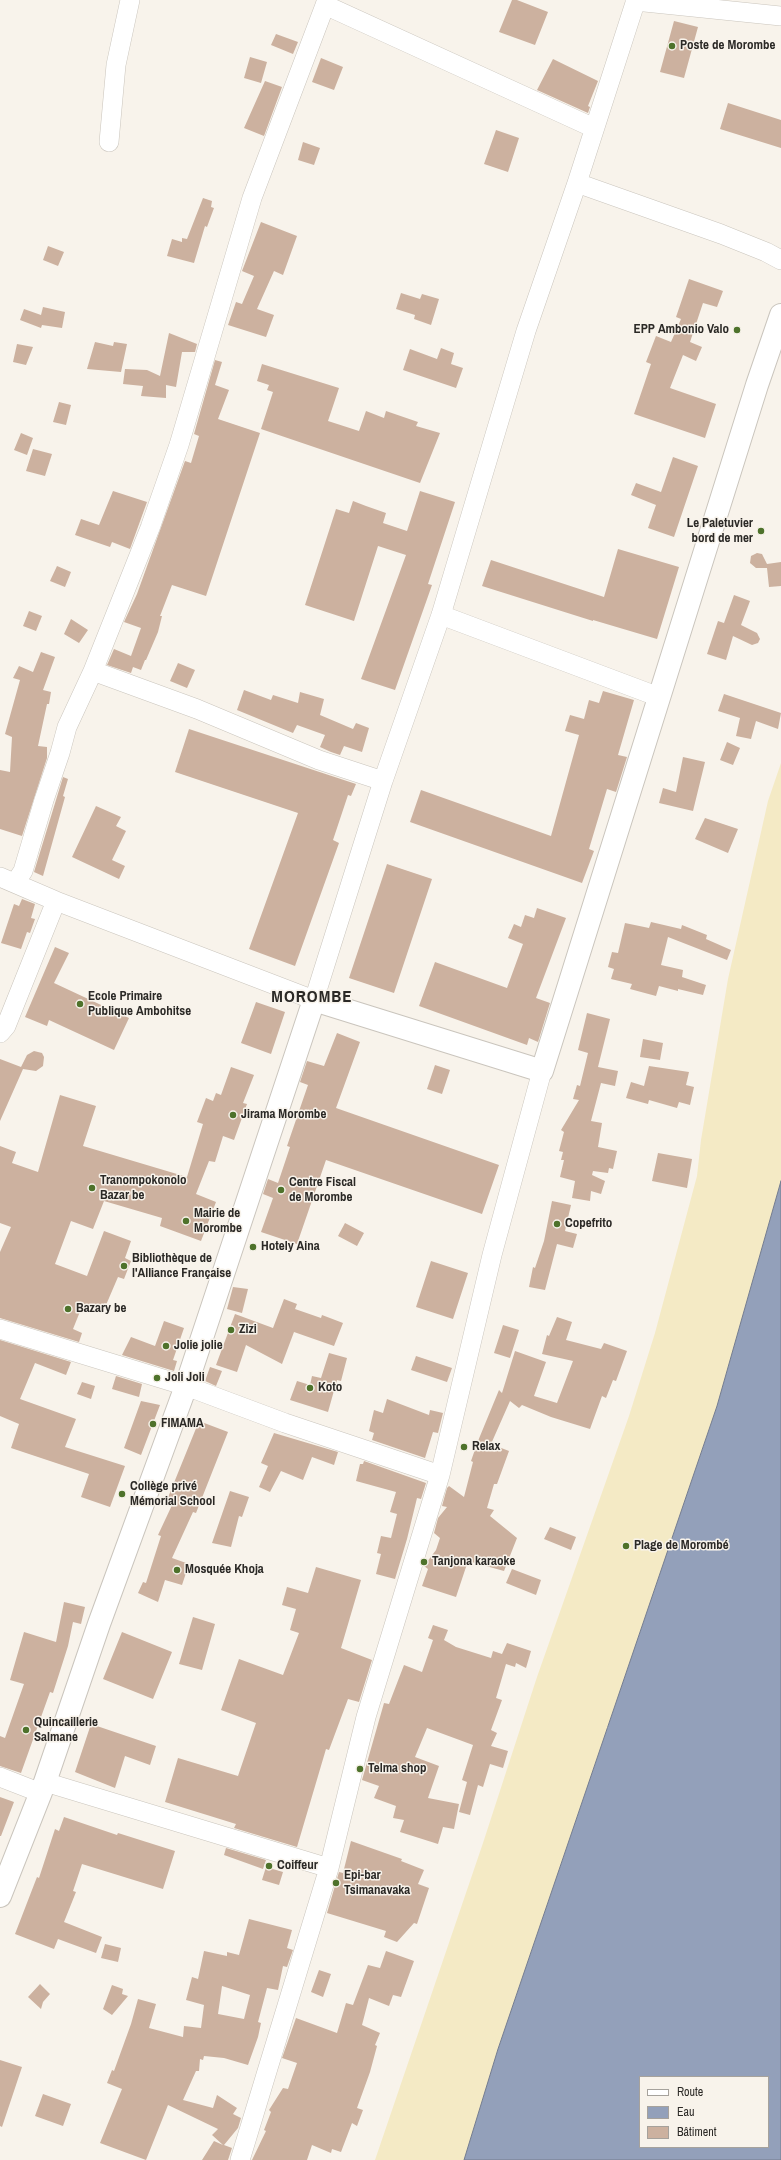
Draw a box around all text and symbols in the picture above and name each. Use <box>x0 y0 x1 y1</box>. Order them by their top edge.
place label: Poste de Morombe <box>680 38 775 54</box>
marker: Poste de Morombe <box>667 41 677 51</box>
place label: EPP Ambonio Valo <box>634 322 729 338</box>
marker: EPP Ambonio Valo <box>732 325 742 335</box>
place label: Le Paletuvier bord de mer <box>687 516 753 547</box>
marker: Le Paletuvier bord de mer <box>756 526 766 536</box>
district label: MOROMBE <box>271 987 353 1007</box>
place label: Ecole Primaire Publique Ambohitse <box>88 989 191 1020</box>
marker: Ecole Primaire Publique Ambohitse <box>75 999 85 1009</box>
place label: Jirama Morombe <box>241 1107 326 1123</box>
marker: Jirama Morombe <box>228 1110 238 1120</box>
place label: Tranompokonolo Bazar be <box>100 1173 186 1204</box>
place label: Centre Fiscal de Morombe <box>289 1175 356 1206</box>
marker: Tranompokonolo Bazar be <box>87 1183 97 1193</box>
marker: Centre Fiscal de Morombe <box>276 1185 286 1195</box>
place label: Mairie de Morombe <box>194 1206 242 1237</box>
marker: Mairie de Morombe <box>181 1216 191 1226</box>
place label: Copefrito <box>565 1216 612 1232</box>
marker: Copefrito <box>552 1219 562 1229</box>
place label: Hotely Aina <box>261 1239 320 1255</box>
marker: Hotely Aina <box>248 1242 258 1252</box>
place label: Bibliothèque de l'Alliance Française <box>132 1251 231 1282</box>
marker: Bibliothèque de l'Alliance Française <box>119 1261 129 1271</box>
place label: Bazary be <box>76 1301 126 1317</box>
marker: Bazary be <box>63 1304 73 1314</box>
place label: Zizi <box>239 1322 257 1338</box>
marker: Zizi <box>226 1325 236 1335</box>
place label: Jolie jolie <box>174 1338 223 1354</box>
marker: Jolie jolie <box>161 1341 171 1351</box>
place label: Joli Joli <box>165 1370 205 1386</box>
marker: Joli Joli <box>152 1373 162 1383</box>
place label: Koto <box>318 1380 342 1396</box>
marker: Koto <box>305 1383 315 1393</box>
place label: FIMAMA <box>161 1416 204 1432</box>
marker: FIMAMA <box>148 1419 158 1429</box>
place label: Relax <box>472 1439 500 1455</box>
marker: Relax <box>459 1442 469 1452</box>
place label: Collège privé Mémorial School <box>130 1479 215 1510</box>
marker: Collège privé Mémorial School <box>117 1489 127 1499</box>
place label: Plage de Morombé <box>634 1538 729 1554</box>
marker: Plage de Morombé <box>621 1541 631 1551</box>
place label: Tanjona karaoke <box>432 1554 515 1570</box>
marker: Tanjona karaoke <box>419 1557 429 1567</box>
place label: Mosquée Khoja <box>185 1562 264 1578</box>
marker: Mosquée Khoja <box>172 1565 182 1575</box>
place label: Quincaillerie Salmane <box>34 1715 98 1746</box>
marker: Quincaillerie Salmane <box>21 1725 31 1735</box>
place label: Telma shop <box>368 1761 426 1777</box>
marker: Telma shop <box>355 1764 365 1774</box>
place label: Coiffeur <box>277 1858 318 1874</box>
marker: Coiffeur <box>264 1861 274 1871</box>
place label: Epi-bar Tsimanavaka <box>344 1868 410 1899</box>
marker: Epi-bar Tsimanavaka <box>331 1878 341 1888</box>
legend <box>639 2076 769 2148</box>
text: Route <box>677 2084 703 2100</box>
text: Eau <box>677 2104 695 2120</box>
text: Bâtiment <box>677 2124 716 2140</box>

